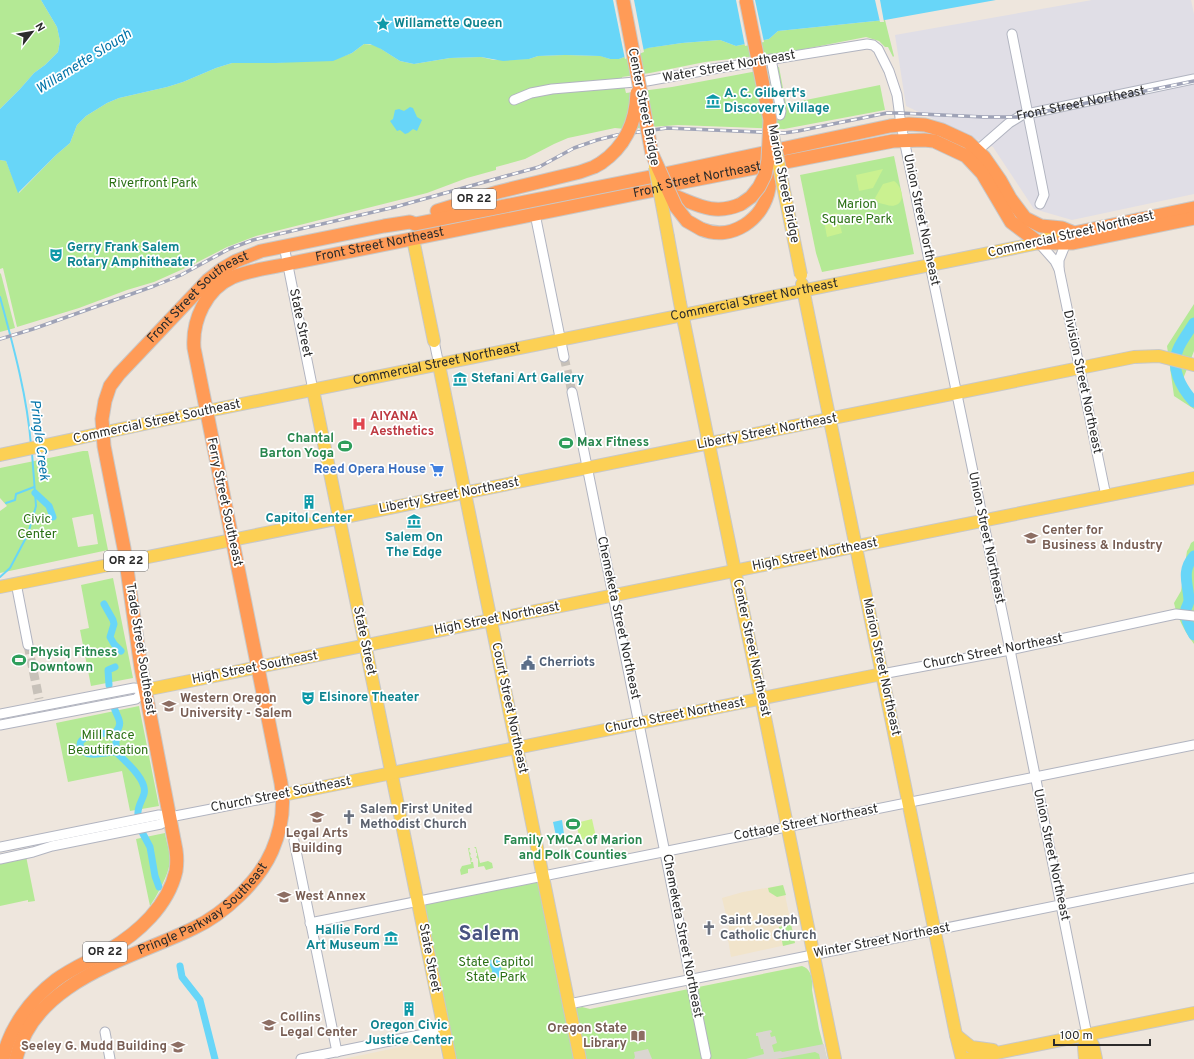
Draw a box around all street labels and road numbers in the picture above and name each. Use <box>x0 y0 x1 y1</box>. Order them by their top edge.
street label: Center Street Bridge <box>624 47 662 167</box>
street label: Water Street Northeast <box>661 47 797 87</box>
street label: Front Street Northeast <box>1015 83 1147 125</box>
street label: Marion Street Bridge <box>764 123 802 245</box>
street label: Union Street Northeast <box>899 153 943 288</box>
street label: Front Street Northeast <box>632 159 763 202</box>
road number: OR 22 <box>452 189 496 209</box>
street label: Commercial Street Northeast <box>986 208 1156 262</box>
street label: Front Street Northeast <box>314 225 446 266</box>
street label: Front Street Southeast <box>144 249 251 347</box>
street label: Commercial Street Northeast <box>669 276 840 325</box>
street label: State Street <box>285 287 315 359</box>
street label: Division Street Northeast <box>1059 309 1105 455</box>
street label: Commercial Street Northeast <box>352 340 522 389</box>
street label: Commercial Street Southeast <box>72 396 242 448</box>
street label: Liberty Street Northeast <box>696 411 839 453</box>
street label: Ferry Street Southeast <box>203 436 245 568</box>
street label: Union Street Northeast <box>964 471 1008 606</box>
street label: Liberty Street Northeast <box>378 475 521 517</box>
street label: Chemeketa Street Northeast <box>593 535 643 701</box>
street label: High Street Northeast <box>751 535 879 575</box>
road number: OR 22 <box>104 551 148 571</box>
street label: Center Street Northeast <box>729 578 773 718</box>
street label: Trade Street Southeast <box>122 582 158 716</box>
street label: Marion Street Northeast <box>859 597 903 737</box>
street label: High Street Northeast <box>433 599 561 639</box>
street label: State Street <box>349 605 379 677</box>
street label: Church Street Northeast <box>922 631 1064 673</box>
street label: Court Street Northeast <box>487 641 531 775</box>
street label: High Street Southeast <box>191 648 319 688</box>
street label: Church Street Northeast <box>604 695 746 737</box>
street label: Church Street Southeast <box>210 774 353 816</box>
street label: Union Street Northeast <box>1029 788 1073 923</box>
street label: Cottage Street Northeast <box>732 801 880 845</box>
street label: Chemeketa Street Northeast <box>658 853 706 1019</box>
street label: Pringle Parkway Southeast <box>136 860 272 959</box>
street label: Winter Street Northeast <box>812 920 952 962</box>
street label: State Street <box>414 922 444 994</box>
road number: OR 22 <box>83 942 127 962</box>

